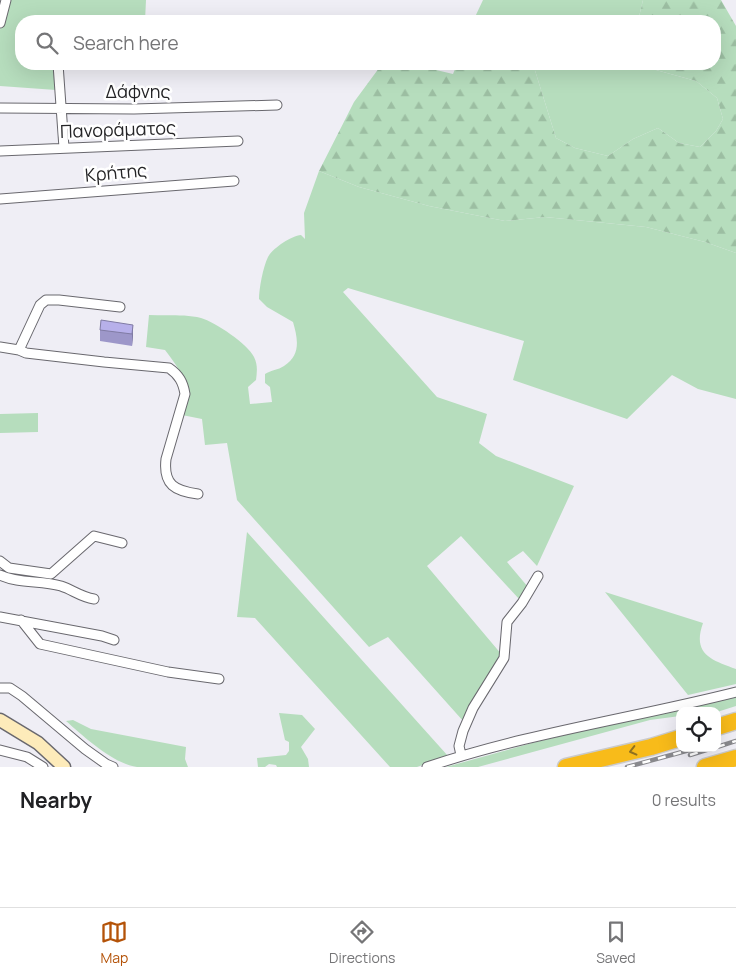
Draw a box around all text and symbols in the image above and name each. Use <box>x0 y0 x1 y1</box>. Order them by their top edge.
search box <box>15 15 721 70</box>
icon: search <box>33 29 61 57</box>
text: Search here <box>73 30 179 56</box>
street label: Δάφνης <box>106 79 171 103</box>
street label: Πανοράματος <box>60 115 176 143</box>
street label: Κρήτης <box>84 157 148 187</box>
map controls <box>676 707 721 752</box>
button: locate <box>676 707 721 752</box>
one-way arrow <box>629 746 637 756</box>
text: Nearby <box>20 786 92 814</box>
text: 0 results <box>652 789 716 811</box>
tab: Map <box>100 918 128 967</box>
tab: Directions <box>329 918 395 967</box>
tab: Saved <box>596 918 636 967</box>

